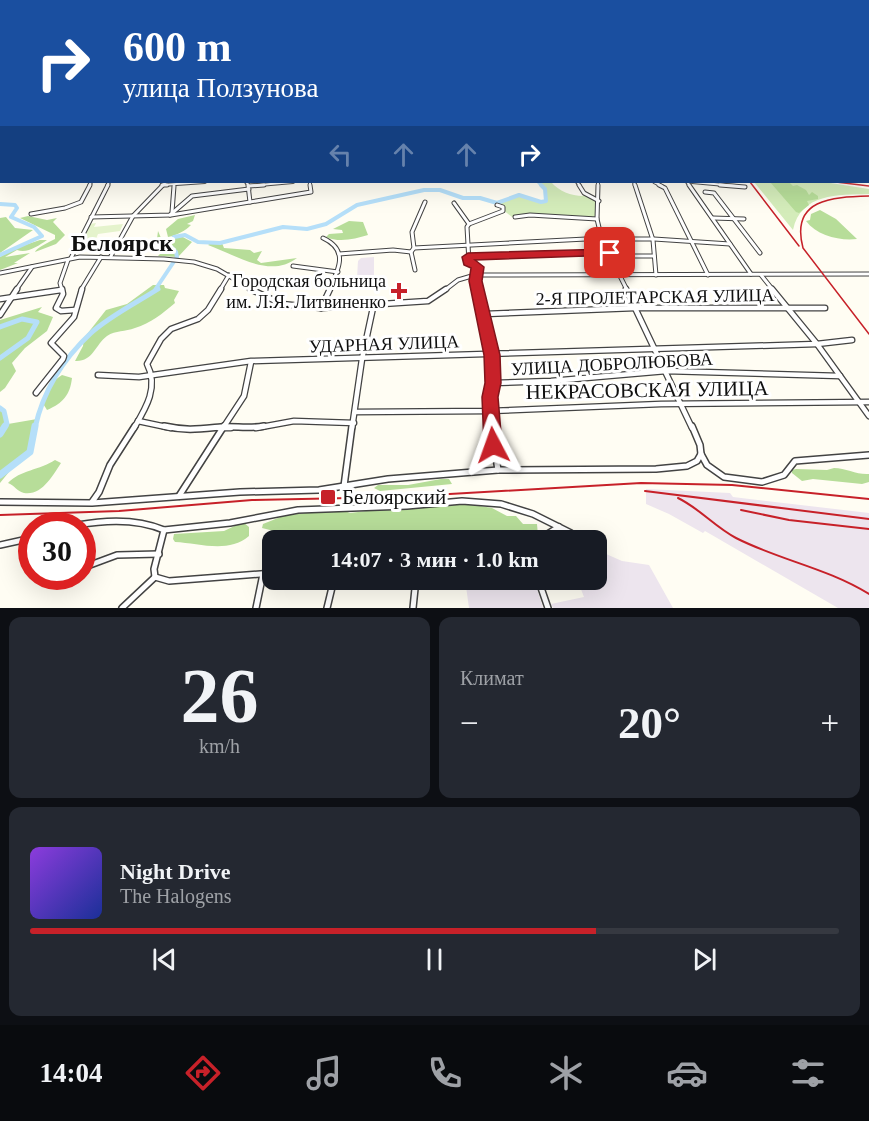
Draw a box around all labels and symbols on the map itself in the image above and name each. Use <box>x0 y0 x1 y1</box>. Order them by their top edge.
pin <box>584 227 635 278</box>
district label: Белоярск <box>71 230 173 256</box>
place label: Городская больница им. Л.Я. Литвиненко <box>226 271 386 312</box>
marker: Городская больница им. Л.Я. Литвиненко <box>390 282 408 300</box>
street label: 2-Я ПРОЛЕТАРСКАЯ УЛИЦА <box>535 285 775 309</box>
street label: УДАРНАЯ УЛИЦА <box>308 331 460 357</box>
street label: УЛИЦА ДОБРОЛЮБОВА <box>511 349 713 379</box>
street label: НЕКРАСОВСКАЯ УЛИЦА <box>525 376 770 404</box>
position arrow <box>461 413 525 477</box>
place label: Белоярский <box>342 485 446 509</box>
marker: Белоярский <box>319 488 337 506</box>
speed limit sign: 30 <box>18 512 96 590</box>

